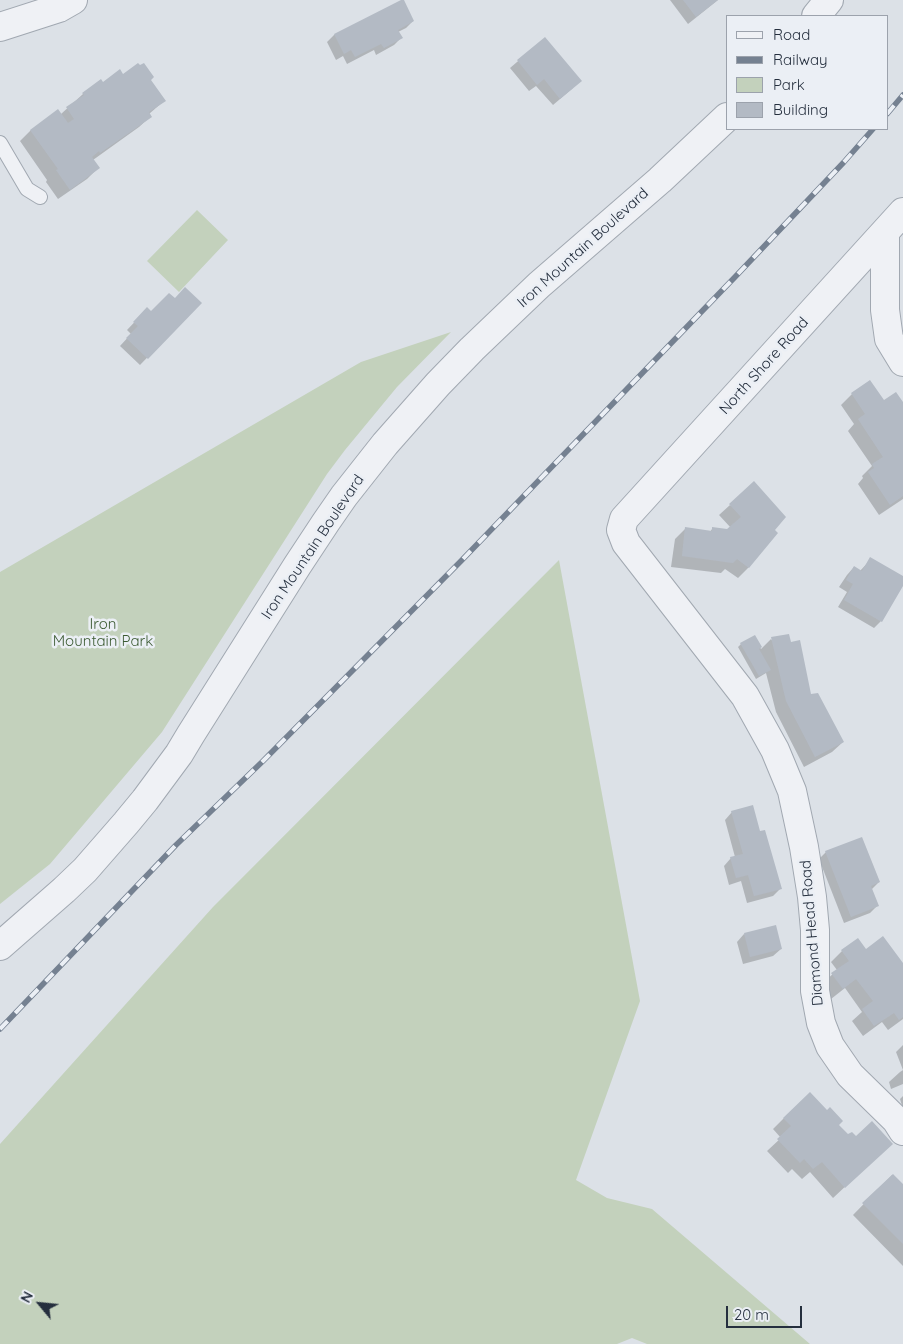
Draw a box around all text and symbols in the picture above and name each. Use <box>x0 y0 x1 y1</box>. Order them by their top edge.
legend <box>726 15 888 130</box>
text: Road <box>773 25 810 44</box>
text: Railway <box>773 50 828 69</box>
text: Park <box>773 75 805 94</box>
text: Building <box>773 100 828 119</box>
street label: Iron Mountain Boulevard <box>514 184 652 312</box>
street label: North Shore Road <box>716 314 812 418</box>
street label: Iron Mountain Boulevard <box>258 471 368 623</box>
park label: Iron Mountain Park <box>53 615 153 650</box>
street label: Diamond Head Road <box>797 859 827 1007</box>
north arrow <box>15 1279 65 1329</box>
text: N <box>16 1288 37 1306</box>
scale bar <box>728 1296 804 1328</box>
text: 20 m <box>734 1305 769 1324</box>

